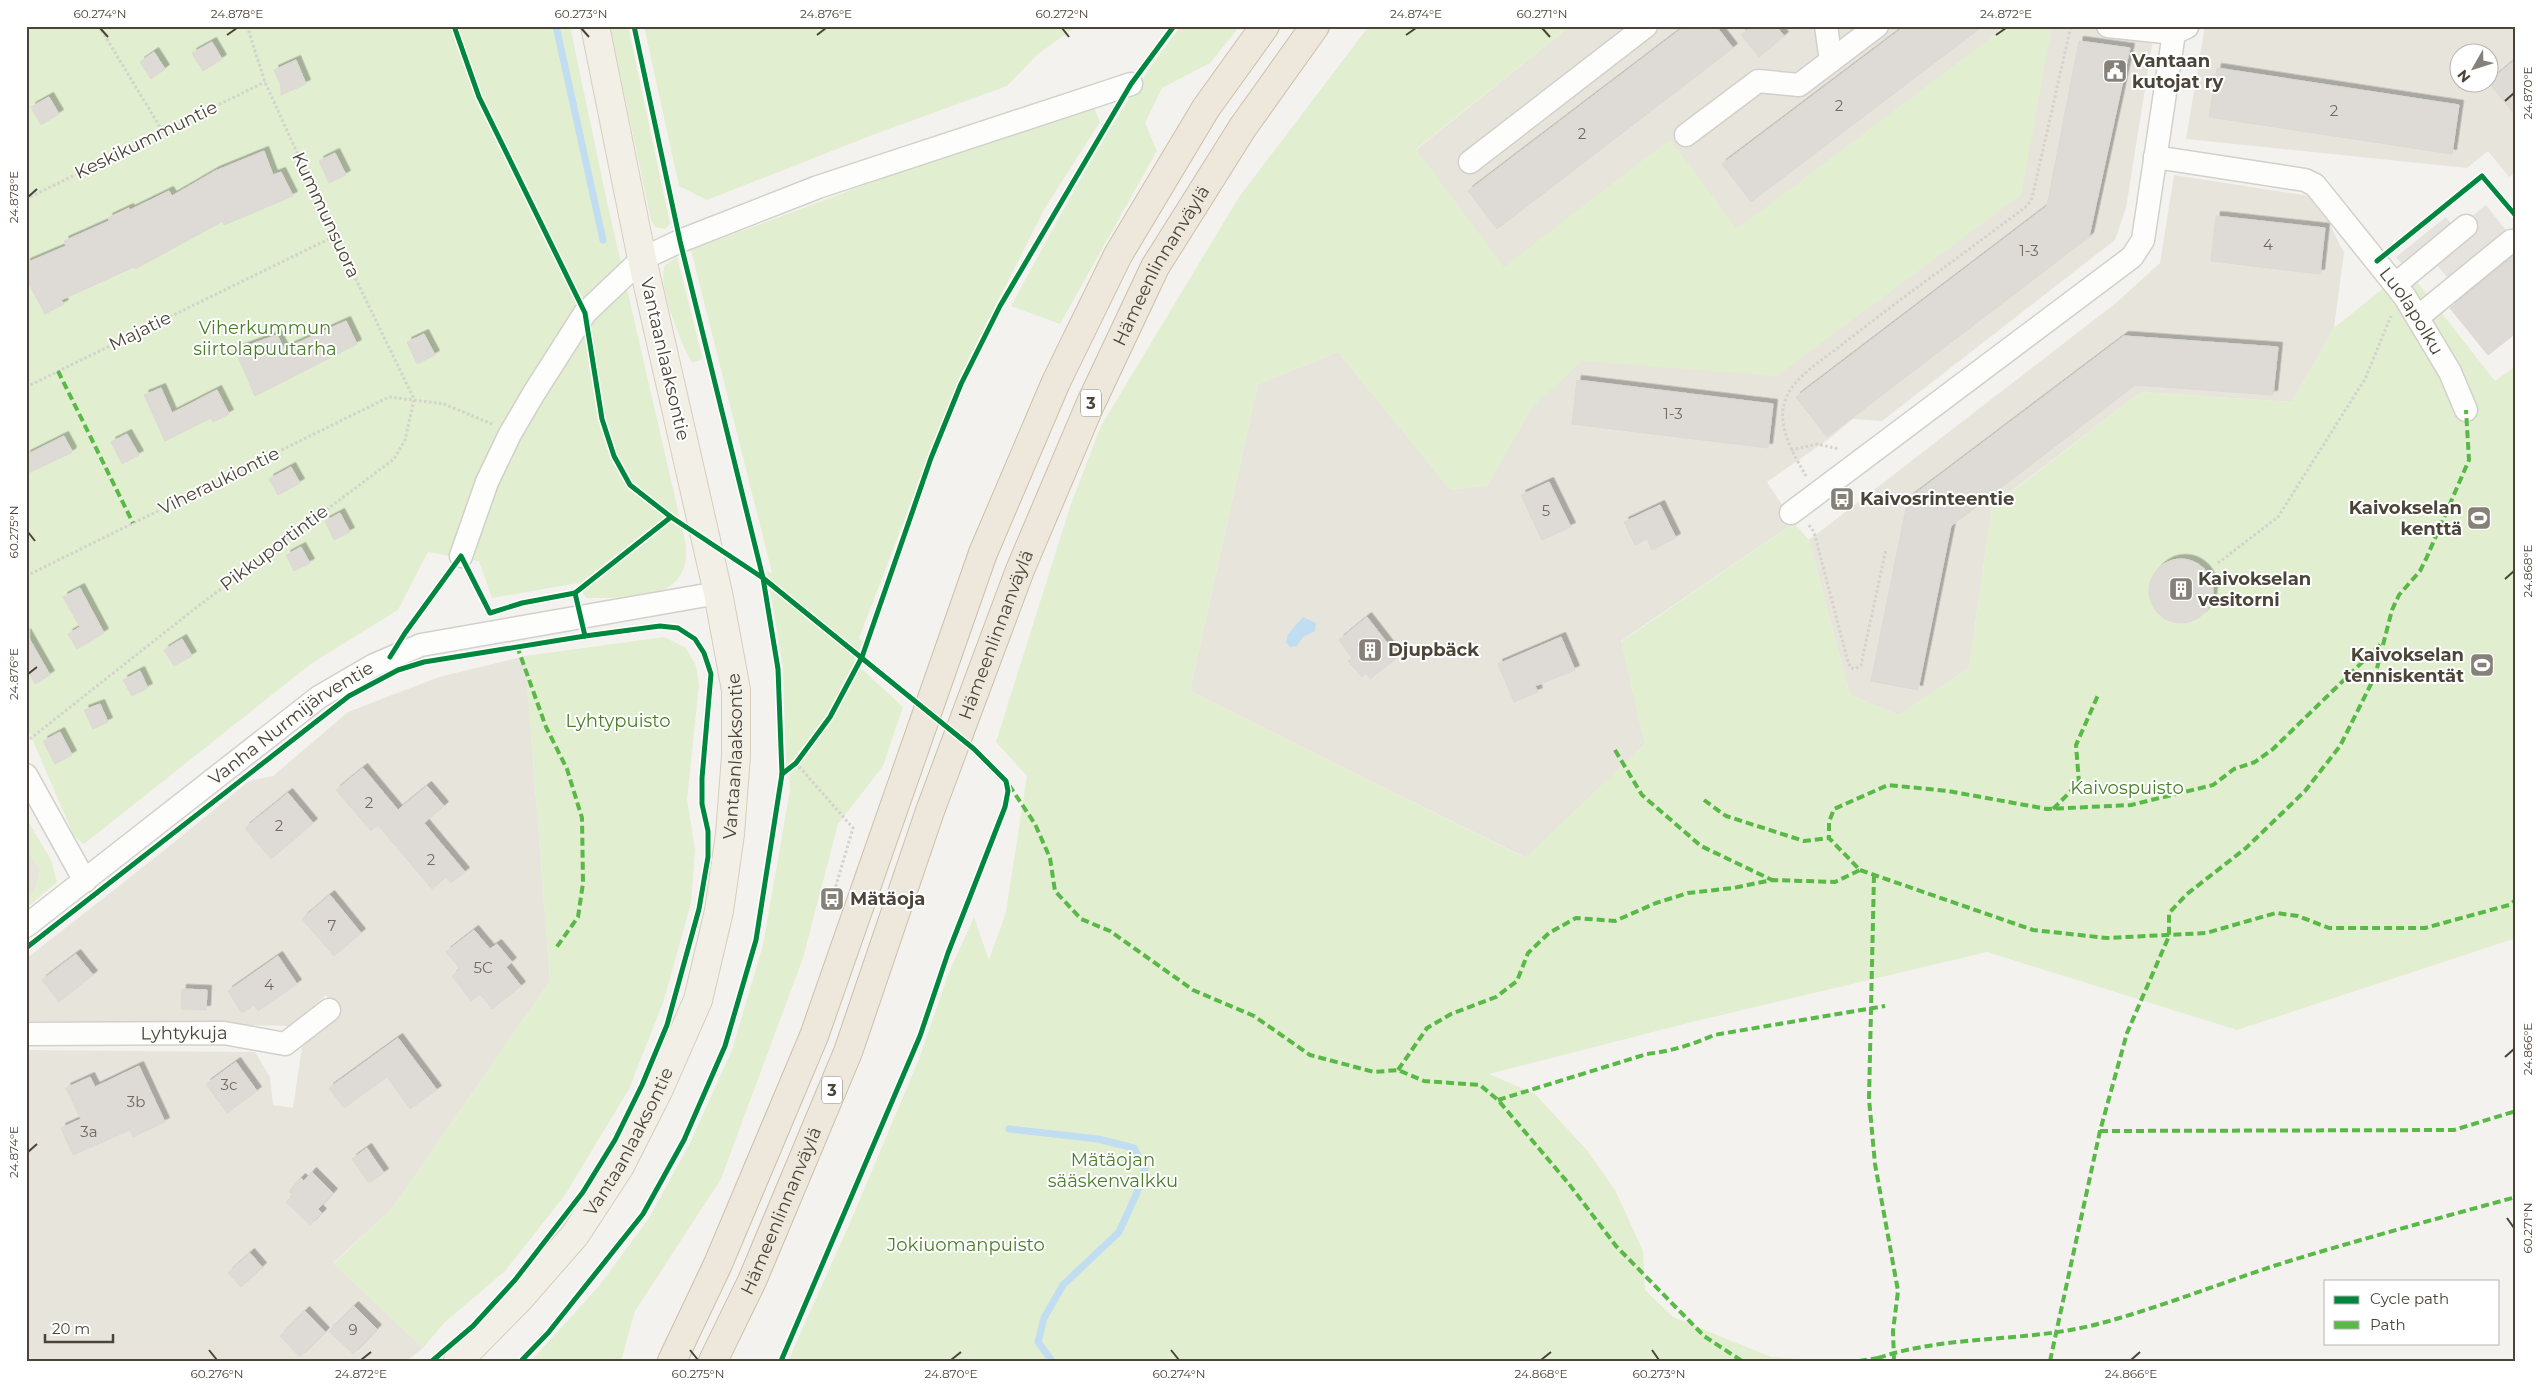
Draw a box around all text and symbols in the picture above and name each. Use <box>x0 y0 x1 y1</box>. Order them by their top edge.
text: 60.274°N <box>73 6 127 21</box>
text: 24.878°E <box>211 6 263 21</box>
text: 60.273°N <box>555 6 607 21</box>
text: 24.876°E <box>800 6 852 21</box>
text: 60.272°N <box>1035 6 1089 21</box>
text: 24.874°E <box>1390 6 1442 21</box>
text: 60.271°N <box>1517 6 1567 21</box>
text: 24.872°E <box>1980 6 2032 21</box>
north arrow <box>2450 42 2500 92</box>
place label: Vantaan kutojat ry <box>2131 50 2223 93</box>
public building icon: Vantaan kutojat ry <box>2102 58 2128 84</box>
text: N <box>2453 66 2474 86</box>
text: 24.870°E <box>2520 67 2535 119</box>
street label: Keskikummuntie <box>71 96 221 184</box>
house number: 2 <box>1835 96 1843 115</box>
house number: 2 <box>2330 101 2338 120</box>
house number: 2 <box>1578 124 1586 143</box>
street label: Kummunsuora <box>287 149 365 281</box>
text: 24.878°E <box>6 171 21 223</box>
street label: Hämeenlinnanväylä <box>1108 182 1214 349</box>
house number: 4 <box>2263 235 2273 254</box>
house number: 1-3 <box>2019 241 2039 260</box>
street label: Luolapolku <box>2375 263 2448 359</box>
street label: Vantaanlaaksontie <box>636 275 694 443</box>
street label: Majatie <box>105 307 175 355</box>
park label: Viherkummun siirtolapuutarha <box>193 317 337 360</box>
road number: 3 <box>1081 389 1101 416</box>
house number: 1-3 <box>1663 404 1683 423</box>
street label: Viheraukiontie <box>155 442 283 520</box>
bus stop icon: Kaivosrinteentie <box>1829 486 1855 512</box>
place label: Kaivosrinteentie <box>1860 488 2014 510</box>
place label: Kaivokselan kenttä <box>2349 497 2462 540</box>
street label: Pikkuportintie <box>216 500 332 596</box>
house number: 5 <box>1542 501 1550 520</box>
sports icon: Kaivokselan kenttä <box>2466 505 2492 531</box>
text: 60.275°N <box>6 506 21 558</box>
text: 24.868°E <box>2520 544 2535 598</box>
street label: Hämeenlinnanväylä <box>954 547 1038 723</box>
place label: Kaivokselan vesitorni <box>2197 568 2311 611</box>
building icon: Kaivokselan vesitorni <box>2168 576 2194 602</box>
building icon: Djupbäck <box>1357 637 1383 663</box>
place label: Djupbäck <box>1388 639 1479 661</box>
place label: Kaivokselan tenniskentät <box>2344 644 2464 687</box>
text: 24.876°E <box>6 648 21 700</box>
sports icon: Kaivokselan tenniskentät <box>2469 652 2495 678</box>
street label: Vanha Nurmijärventie <box>204 657 378 790</box>
street label: Vantaanlaaksontie <box>719 671 747 840</box>
park label: Lyhtypuisto <box>565 710 671 732</box>
park label: Kaivospuisto <box>2070 777 2184 799</box>
house number: 2 <box>365 793 373 812</box>
house number: 2 <box>275 816 283 835</box>
house number: 2 <box>427 850 435 869</box>
bus stop icon: Mätäoja <box>819 886 845 912</box>
place label: Mätäoja <box>850 888 925 910</box>
house number: 7 <box>328 916 337 935</box>
house number: 5C <box>473 958 493 977</box>
house number: 4 <box>264 975 274 994</box>
street label: Lyhtykuja <box>140 1022 228 1044</box>
text: 24.866°E <box>2520 1023 2535 1075</box>
street label: Vantaanlaaksontie <box>579 1064 678 1220</box>
house number: 3c <box>221 1075 237 1094</box>
road number: 3 <box>822 1076 842 1104</box>
house number: 3b <box>127 1092 145 1111</box>
house number: 3a <box>80 1122 98 1141</box>
street label: Hämeenlinnanväylä <box>736 1124 826 1298</box>
text: 24.874°E <box>6 1126 21 1178</box>
park label: Mätäojan sääskenvalkku <box>1048 1149 1178 1192</box>
text: 60.271°N <box>2520 1203 2535 1253</box>
park label: Jokiuomanpuisto <box>886 1234 1045 1256</box>
legend <box>2324 1280 2500 1344</box>
text: Cycle path <box>2370 1289 2449 1308</box>
scale bar <box>45 1312 112 1344</box>
text: Path <box>2370 1315 2406 1334</box>
text: 20 m <box>52 1319 90 1338</box>
house number: 9 <box>348 1320 358 1339</box>
text: 60.276°N <box>190 1366 244 1381</box>
text: 24.872°E <box>335 1366 387 1381</box>
text: 60.275°N <box>672 1366 724 1381</box>
text: 24.870°E <box>925 1366 977 1381</box>
text: 60.274°N <box>1152 1366 1206 1381</box>
text: 24.868°E <box>1514 1366 1568 1381</box>
text: 60.273°N <box>1633 1366 1685 1381</box>
text: 24.866°E <box>2105 1366 2157 1381</box>

